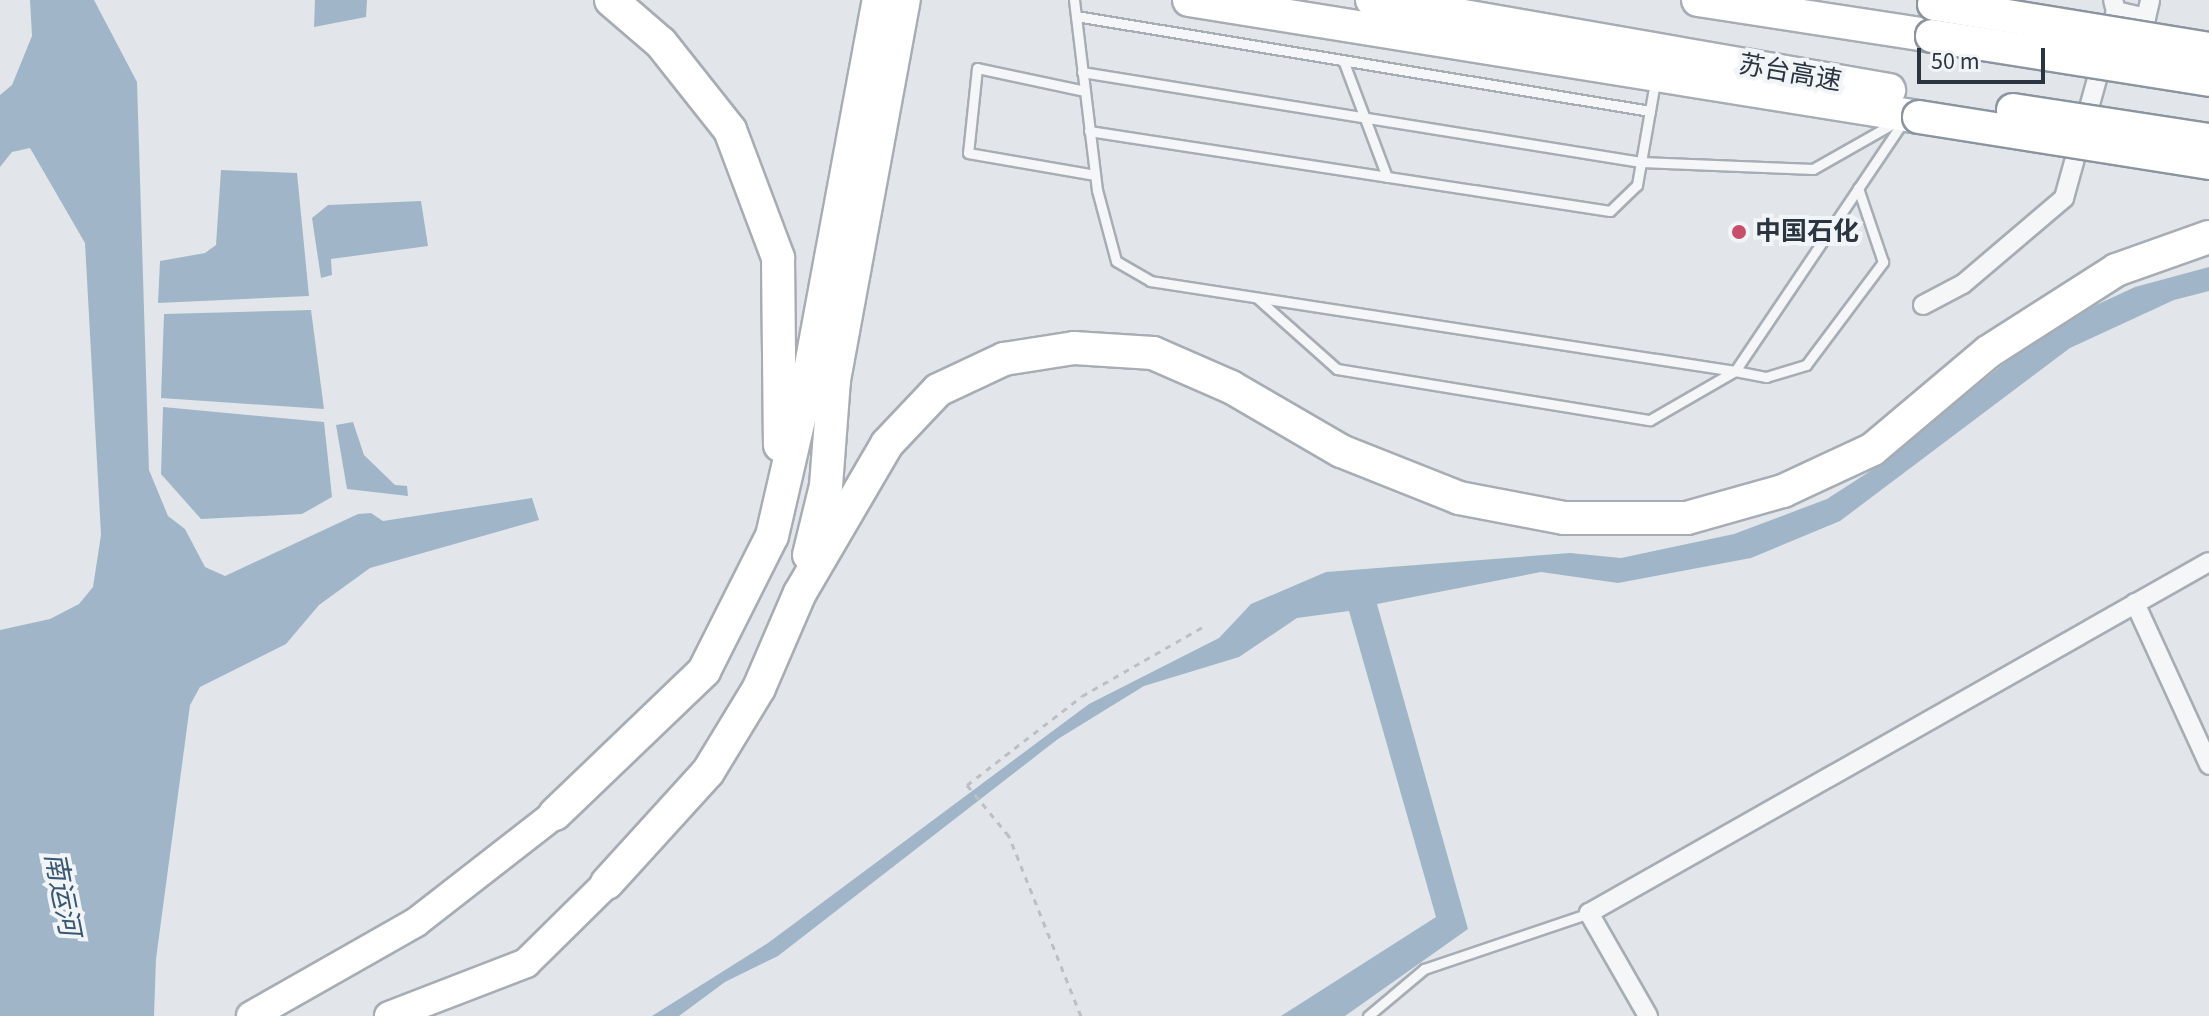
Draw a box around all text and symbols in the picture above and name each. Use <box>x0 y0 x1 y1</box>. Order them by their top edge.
scale bar <box>1921 32 2049 82</box>
text: 50 m <box>1931 44 1980 79</box>
street label: 苏台高速 <box>1736 49 1844 97</box>
place label: 中国石化 <box>1755 216 1859 248</box>
marker: 中国石化 <box>1730 223 1748 241</box>
water label: 南运河 <box>37 850 87 938</box>

